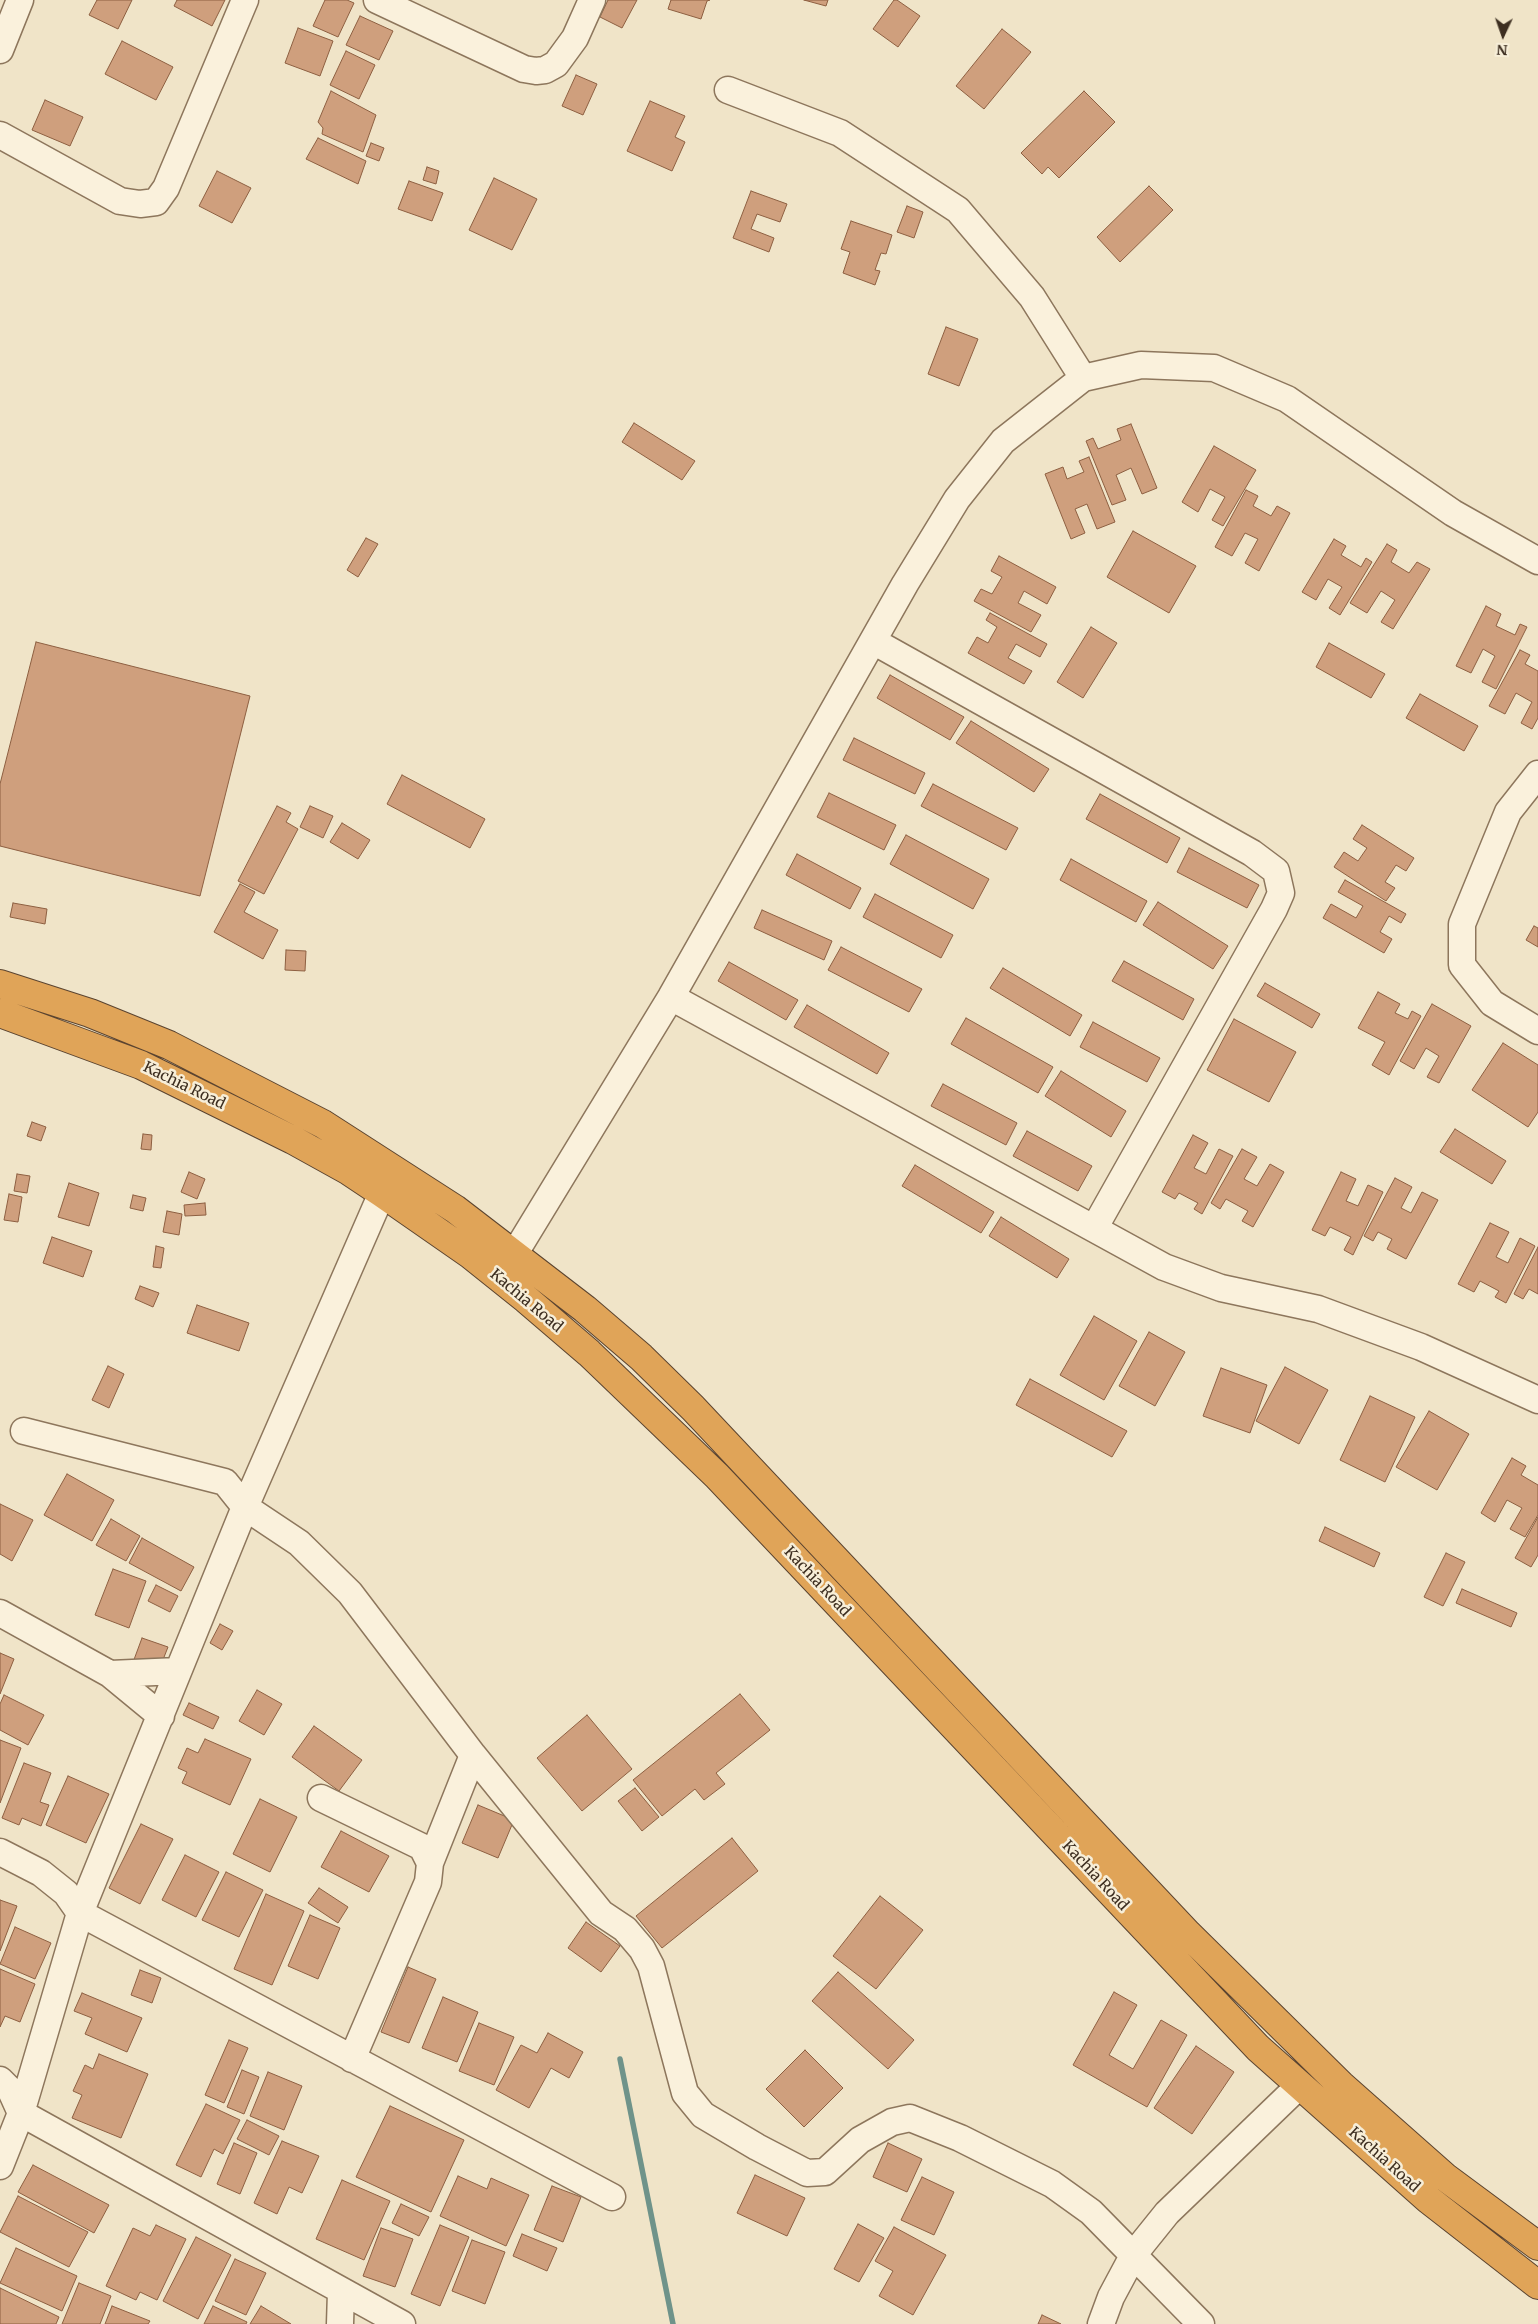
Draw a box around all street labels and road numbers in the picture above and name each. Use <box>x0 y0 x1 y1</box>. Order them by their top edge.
street label: Kachia Road <box>140 1058 228 1114</box>
street label: Kachia Road <box>486 1266 566 1336</box>
street label: Kachia Road <box>780 1543 854 1621</box>
street label: Kachia Road <box>1058 1837 1132 1915</box>
street label: Kachia Road <box>1345 2124 1423 2196</box>

